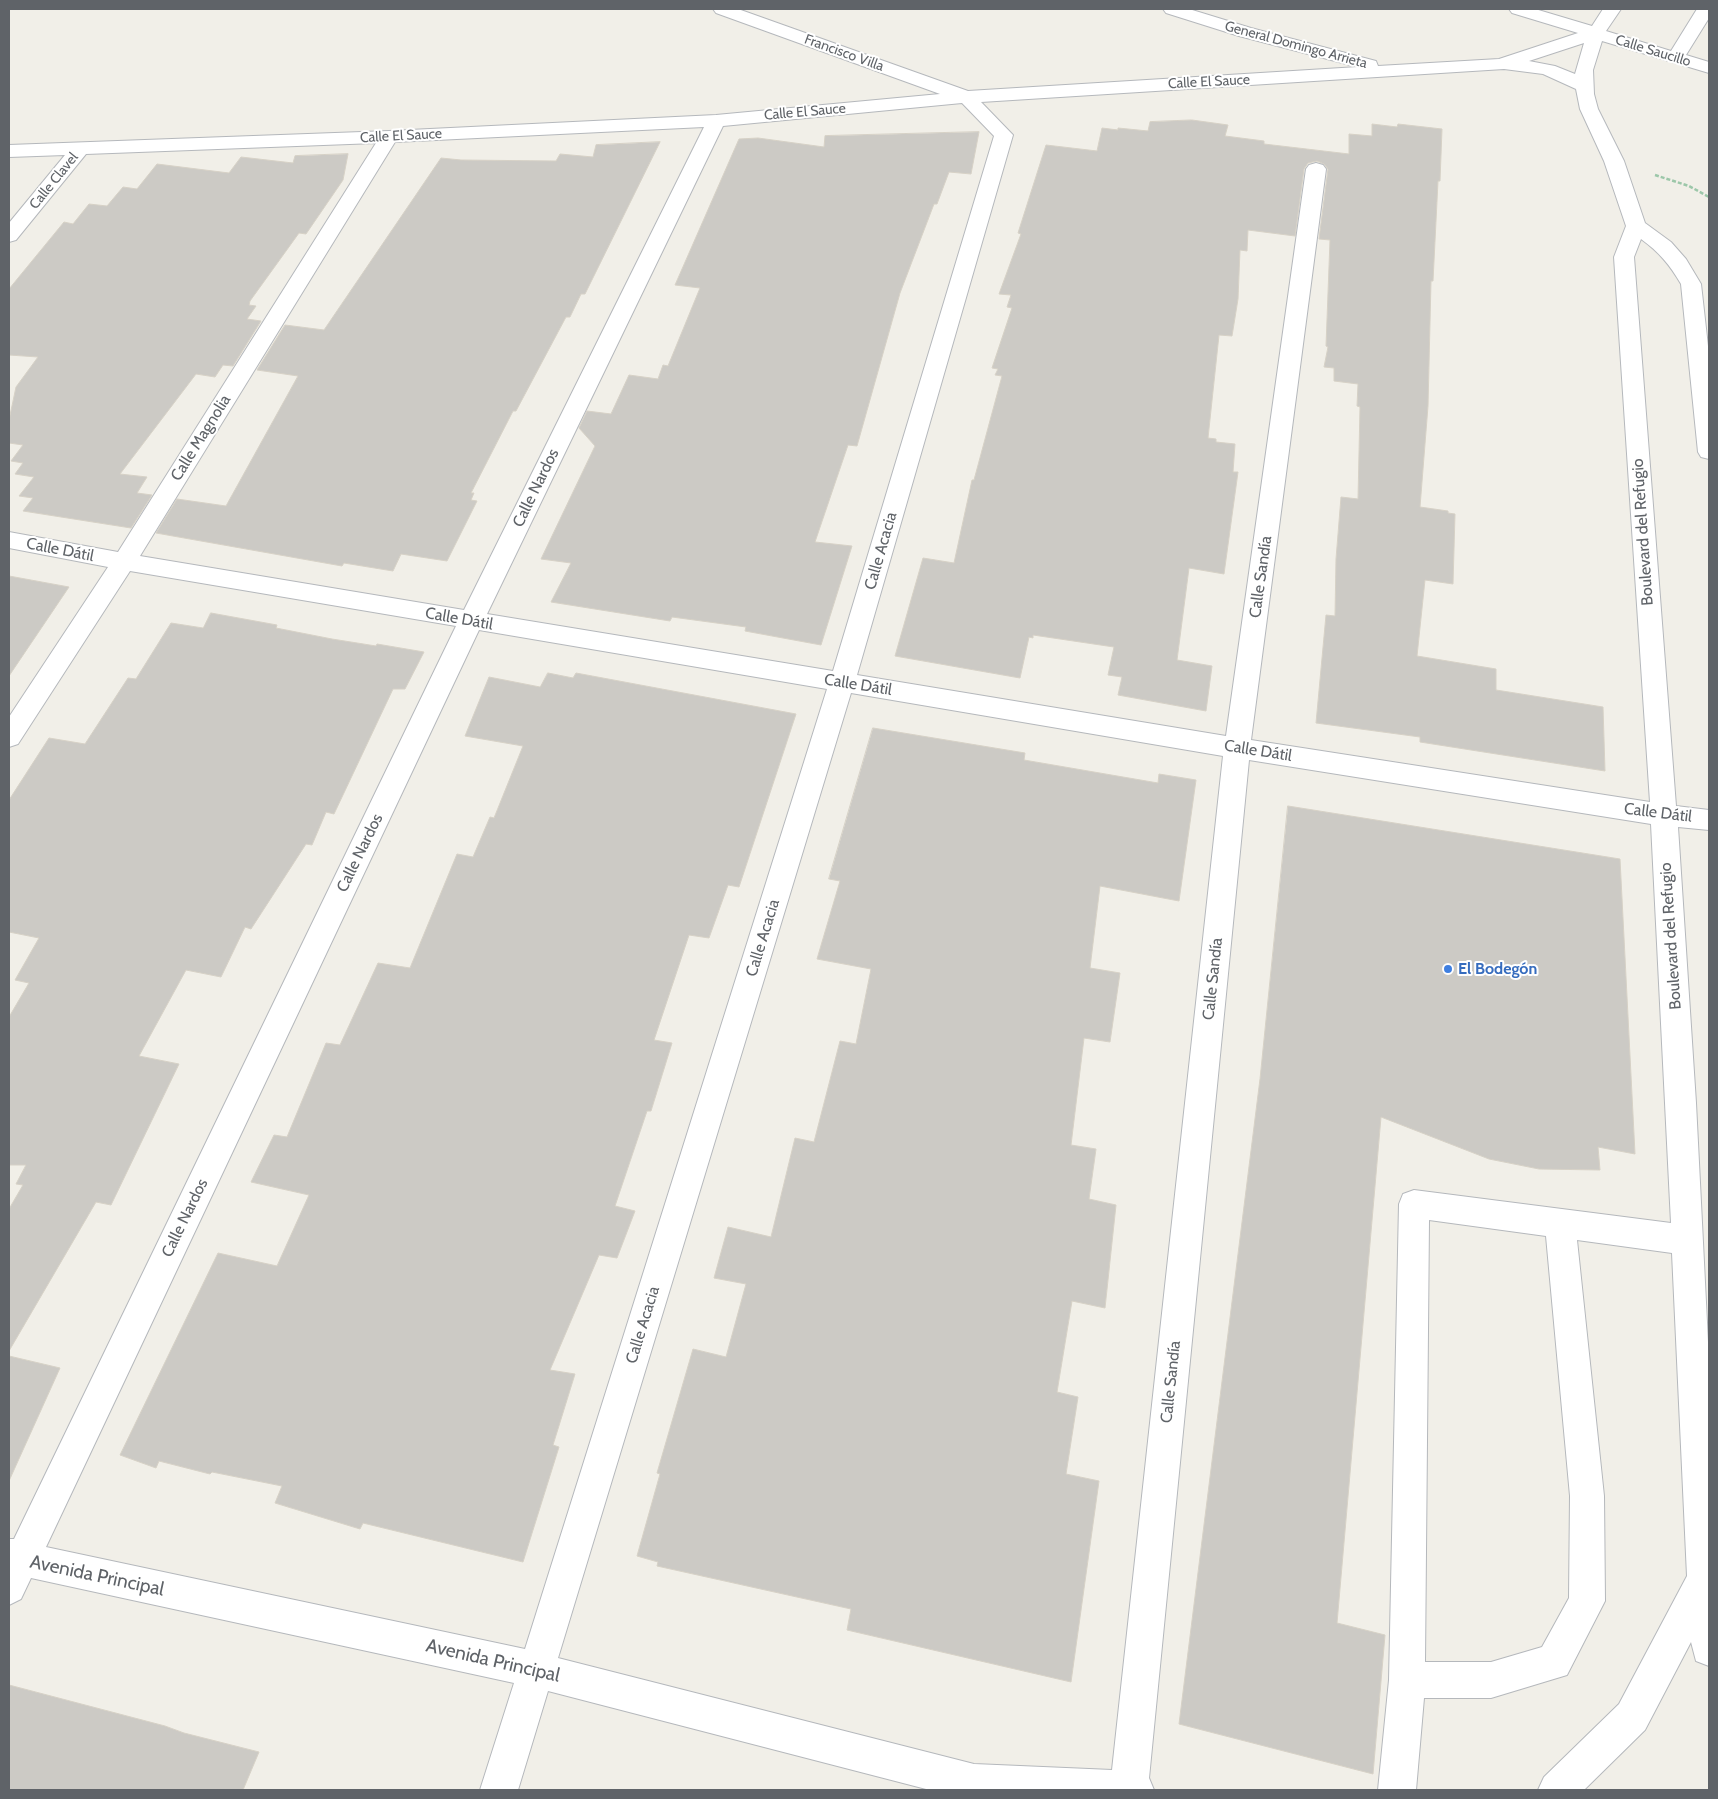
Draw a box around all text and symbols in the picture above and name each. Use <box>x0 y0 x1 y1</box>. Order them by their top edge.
street label: General Domingo Arrieta <box>1223 18 1369 72</box>
street label: Francisco Villa <box>802 31 886 75</box>
street label: Calle Saucillo <box>1613 32 1693 70</box>
street label: Calle El Sauce <box>1168 71 1250 93</box>
street label: Calle El Sauce <box>763 100 847 124</box>
street label: Calle El Sauce <box>360 125 442 147</box>
street label: Calle Clavel <box>26 149 82 213</box>
street label: Calle Magnolia <box>167 391 235 485</box>
street label: Calle Nardos <box>509 446 563 530</box>
street label: Boulevard del Refugio <box>1628 458 1658 606</box>
street label: Calle Acacia <box>861 510 901 592</box>
street label: Calle Dátil <box>25 534 95 566</box>
street label: Calle Sandía <box>1246 535 1276 619</box>
street label: Calle Dátil <box>424 604 494 634</box>
street label: Calle Dátil <box>823 670 893 700</box>
street label: Calle Dátil <box>1223 736 1293 766</box>
street label: Calle Dátil <box>1623 799 1693 827</box>
street label: Calle Nardos <box>333 811 387 895</box>
street label: Boulevard del Refugio <box>1656 862 1686 1010</box>
street label: Calle Acacia <box>742 897 784 979</box>
street label: Calle Sandía <box>1199 937 1227 1021</box>
place label: El Bodegón <box>1458 959 1537 979</box>
marker: El Bodegón <box>1442 963 1454 975</box>
street label: Calle Nardos <box>158 1176 212 1260</box>
street label: Calle Acacia <box>622 1284 664 1366</box>
street label: Calle Sandía <box>1157 1340 1185 1424</box>
street label: Avenida Principal <box>28 1551 166 1601</box>
street label: Avenida Principal <box>424 1635 562 1687</box>

